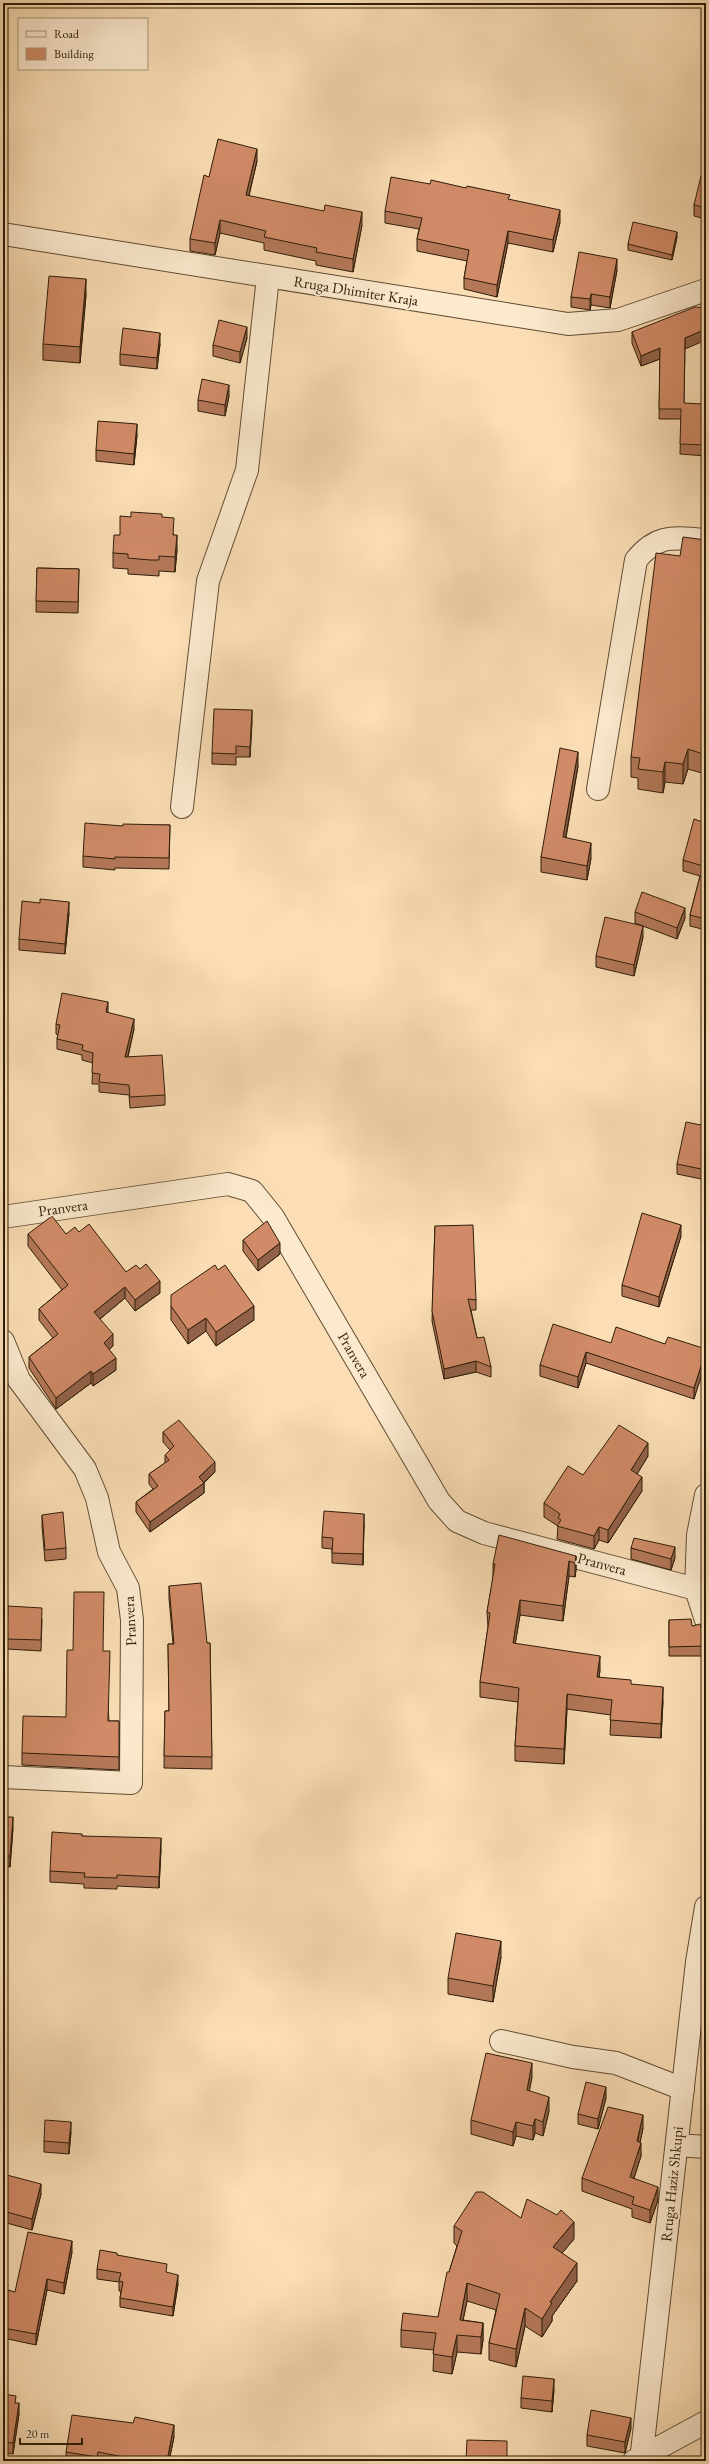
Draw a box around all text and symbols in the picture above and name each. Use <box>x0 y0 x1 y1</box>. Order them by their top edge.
legend <box>18 18 148 70</box>
text: Road <box>54 26 80 42</box>
text: Building <box>54 46 95 62</box>
street label: Rruga Dhimiter Kraja <box>292 271 420 310</box>
street label: Pranvera <box>37 1195 89 1220</box>
street label: Pranvera <box>334 1328 375 1381</box>
street label: Pranvera <box>576 1548 629 1579</box>
street label: Pranvera <box>119 1596 140 1646</box>
street label: Rruga Haziz Shkupi <box>656 2125 687 2243</box>
scale bar <box>20 2420 82 2446</box>
text: 20 m <box>26 2426 50 2442</box>

